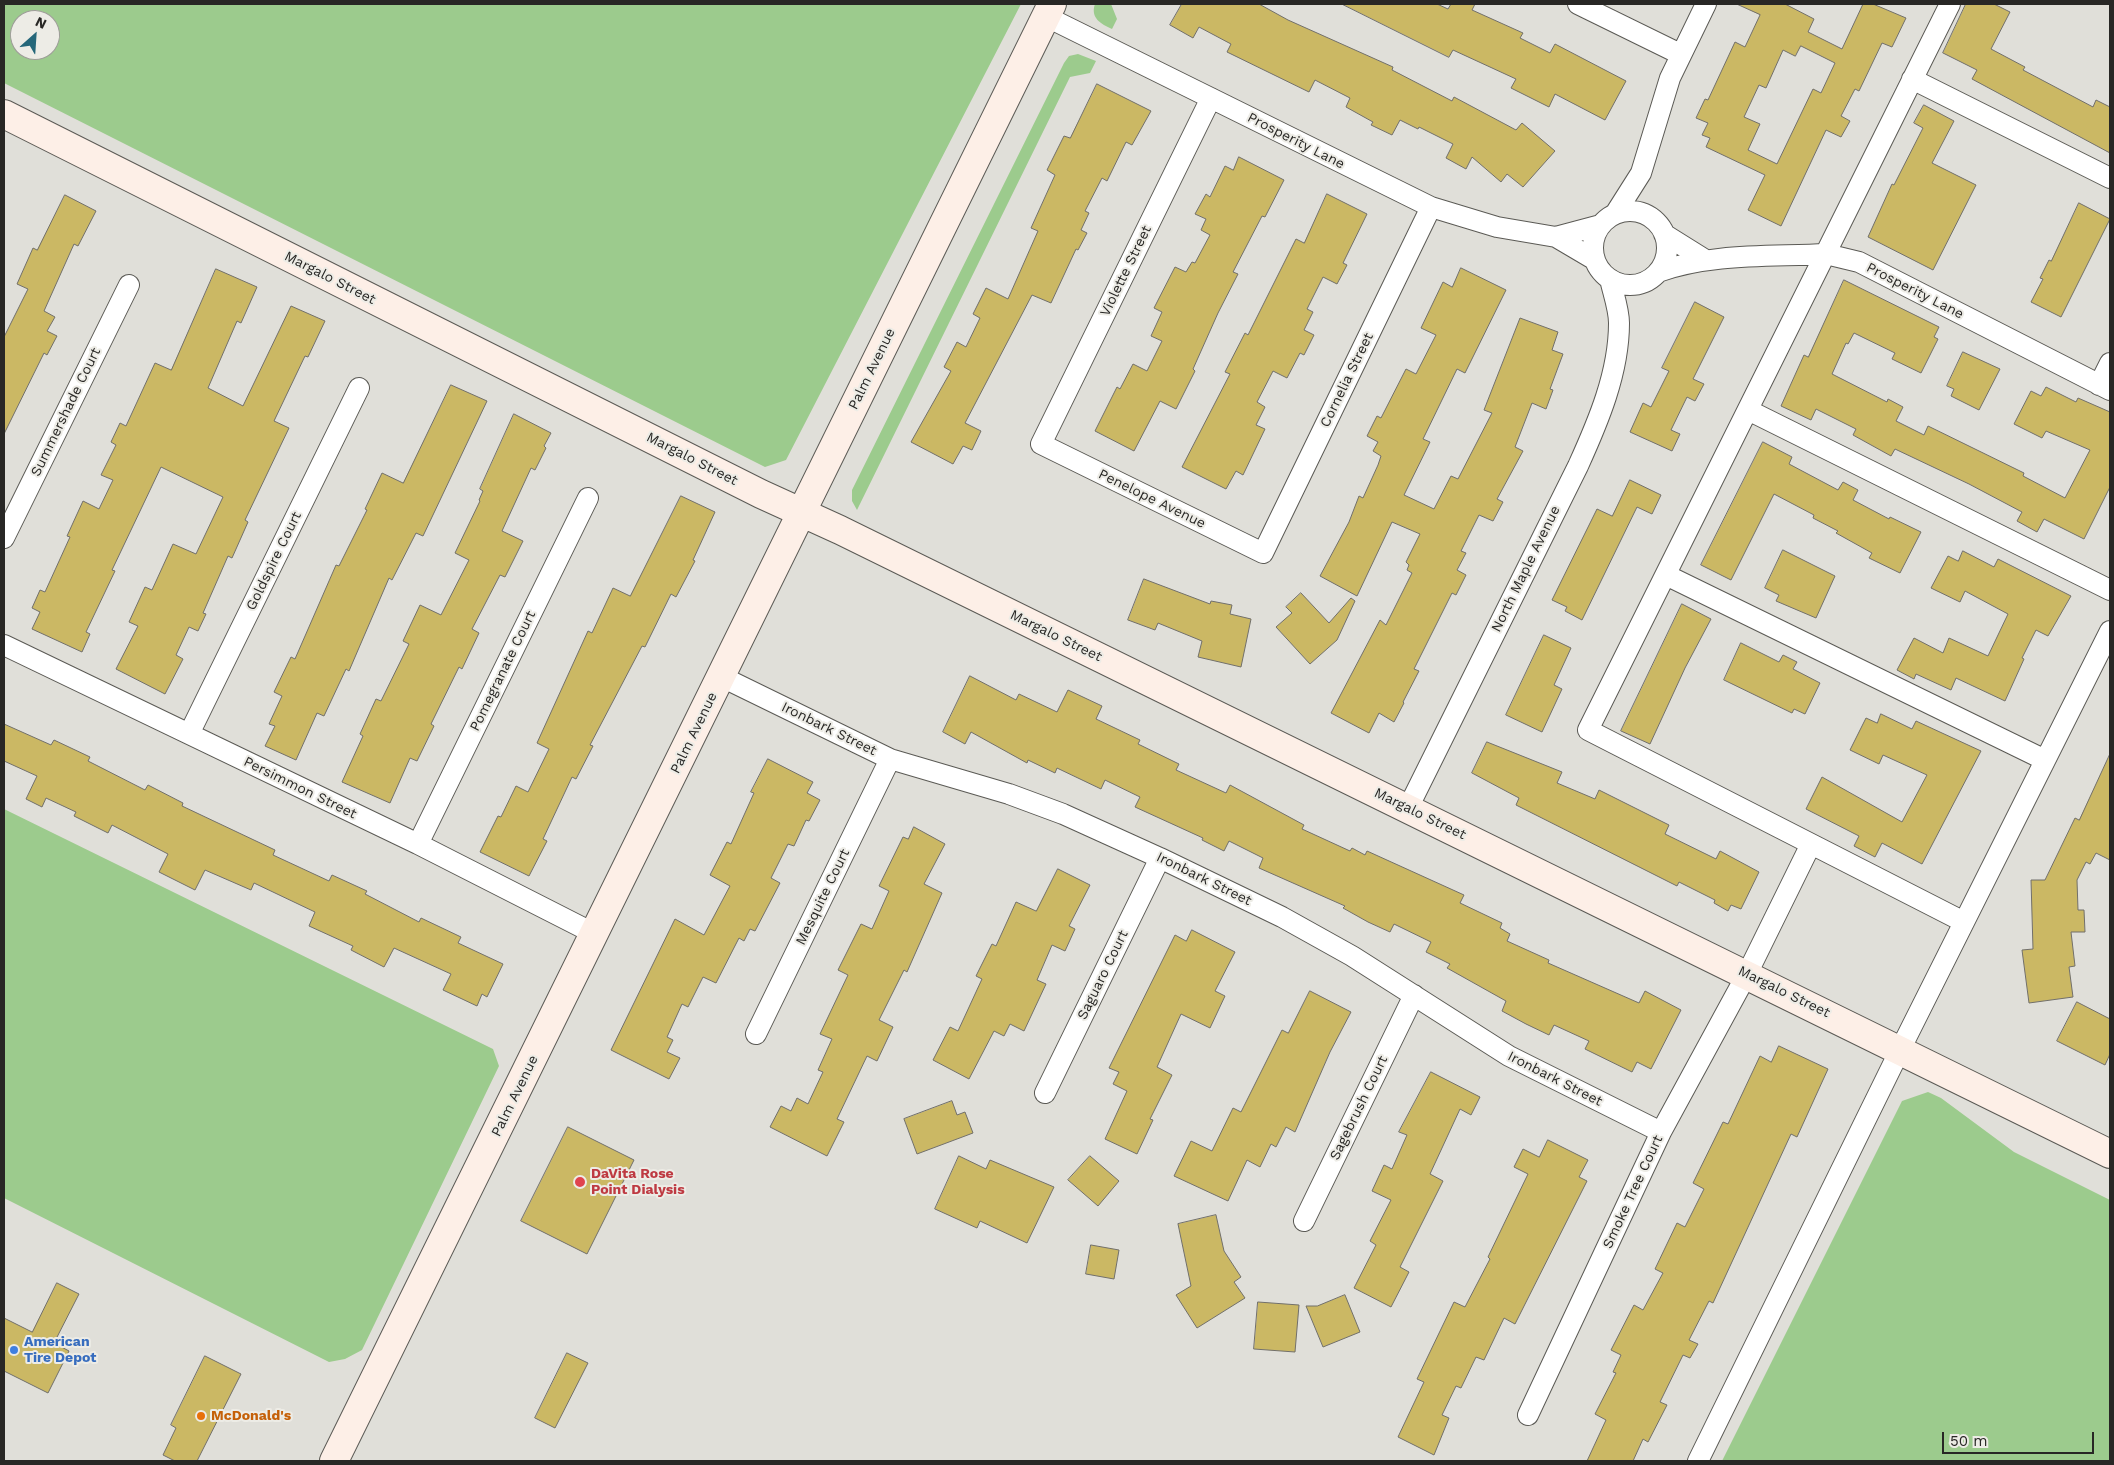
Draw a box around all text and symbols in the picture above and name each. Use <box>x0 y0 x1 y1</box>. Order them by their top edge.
north arrow <box>10 10 60 60</box>
text: N <box>33 13 49 32</box>
street label: Prosperity Lane <box>1245 109 1347 173</box>
street label: Violette Street <box>1097 223 1155 319</box>
street label: Margalo Street <box>282 248 378 308</box>
street label: Prosperity Lane <box>1864 259 1966 323</box>
street label: Palm Avenue <box>845 326 899 412</box>
street label: Cornelia Street <box>1317 330 1377 430</box>
street label: Summershade Court <box>28 345 104 479</box>
street label: Margalo Street <box>644 429 740 489</box>
street label: Penelope Avenue <box>1096 466 1208 532</box>
street label: North Maple Avenue <box>1488 503 1564 635</box>
street label: Goldspire Court <box>243 509 305 613</box>
street label: Margalo Street <box>1007 607 1105 665</box>
street label: Pomegranate Court <box>467 608 539 734</box>
street label: Palm Avenue <box>667 690 721 776</box>
street label: Ironbark Street <box>779 699 879 759</box>
street label: Persimmon Street <box>241 753 359 823</box>
street label: Margalo Street <box>1371 785 1469 843</box>
street label: Mesquite Court <box>792 846 854 948</box>
street label: Ironbark Street <box>1154 849 1254 909</box>
street label: Saguaro Court <box>1074 928 1132 1022</box>
street label: Margalo Street <box>1735 963 1833 1021</box>
street label: Ironbark Street <box>1505 1048 1605 1110</box>
street label: Palm Avenue <box>488 1053 542 1139</box>
street label: Sagebrush Court <box>1326 1053 1392 1163</box>
street label: Smoke Tree Court <box>1599 1133 1667 1251</box>
place label: DaVita Rose Point Dialysis <box>591 1166 685 1198</box>
marker: DaVita Rose Point Dialysis <box>573 1175 587 1189</box>
place label: American Tire Depot <box>24 1334 96 1366</box>
marker: American Tire Depot <box>8 1344 20 1356</box>
place label: McDonald's <box>211 1408 291 1424</box>
marker: McDonald's <box>195 1410 207 1422</box>
scale bar <box>1944 1422 2096 1454</box>
text: 50 m <box>1950 1432 1987 1450</box>

